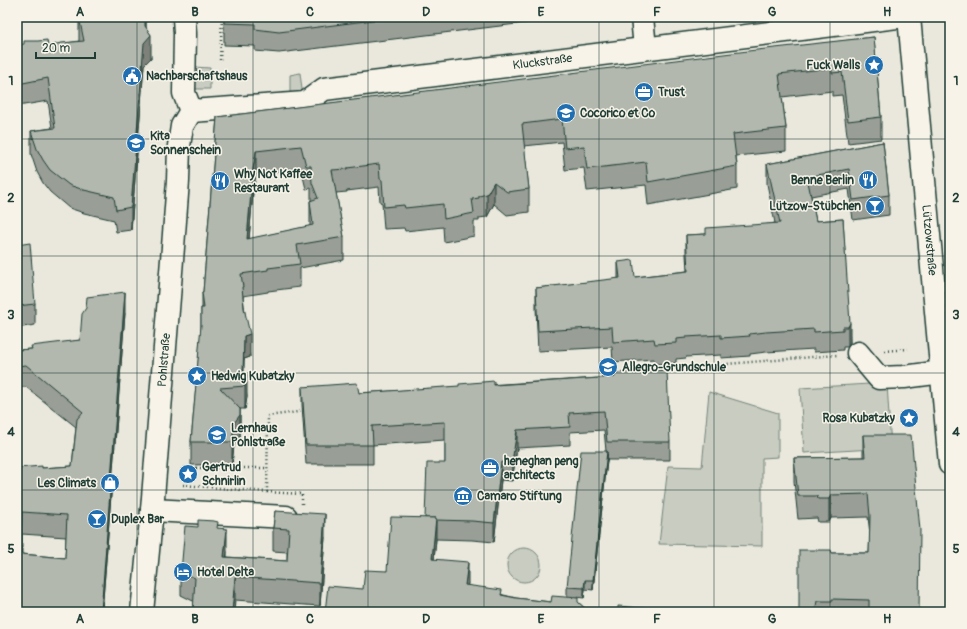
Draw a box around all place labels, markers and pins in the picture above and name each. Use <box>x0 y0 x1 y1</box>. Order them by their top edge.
place icon: Fuck Walls <box>863 54 885 76</box>
place label: Fuck Walls <box>806 58 861 73</box>
public building icon: Nachbarschaftshaus <box>121 65 143 87</box>
place label: Nachbarschaftshaus <box>146 69 248 84</box>
office icon: Trust <box>633 81 655 103</box>
place label: Trust <box>657 85 686 100</box>
school or university icon: Cocorico et Co <box>555 102 577 124</box>
place label: Cocorico et Co <box>580 106 656 121</box>
place label: Kita Sonnenschein <box>150 129 221 158</box>
school or university icon: Kita Sonnenschein <box>125 132 147 154</box>
place label: Why Not Kaffee Restaurant <box>234 167 313 196</box>
restaurant icon: Benne Berlin <box>857 169 879 191</box>
restaurant icon: Why Not Kaffee Restaurant <box>209 170 231 192</box>
place label: Benne Berlin <box>791 173 854 188</box>
bar icon: Lützow-Stübchen <box>864 195 886 217</box>
place label: Lützow-Stübchen <box>769 199 861 214</box>
school or university icon: Allegro-Grundschule <box>597 356 619 378</box>
place label: Allegro-Grundschule <box>622 360 727 375</box>
place icon: Hedwig Kubatzky <box>186 365 208 387</box>
place label: Hedwig Kubatzky <box>211 369 295 384</box>
place icon: Rosa Kubatzky <box>898 407 920 429</box>
place label: Rosa Kubatzky <box>822 411 896 426</box>
place label: Lernhaus Pohlstraße <box>231 421 286 450</box>
school or university icon: Lernhaus Pohlstraße <box>206 424 228 446</box>
place label: heneghan peng architects <box>504 454 579 483</box>
office icon: heneghan peng architects <box>479 457 501 479</box>
place label: Gertrud Schnirlin <box>202 460 246 489</box>
place icon: Gertrud Schnirlin <box>177 463 199 485</box>
shop icon: Les Climats <box>99 472 121 494</box>
place label: Les Climats <box>37 476 97 491</box>
museum icon: Camaro Stiftung <box>452 485 474 507</box>
place label: Camaro Stiftung <box>477 489 562 504</box>
bar icon: Duplex Bar <box>86 508 108 530</box>
place label: Duplex Bar <box>111 512 165 527</box>
hotel icon: Hotel Delta <box>172 561 194 583</box>
place label: Hotel Delta <box>197 565 254 580</box>

